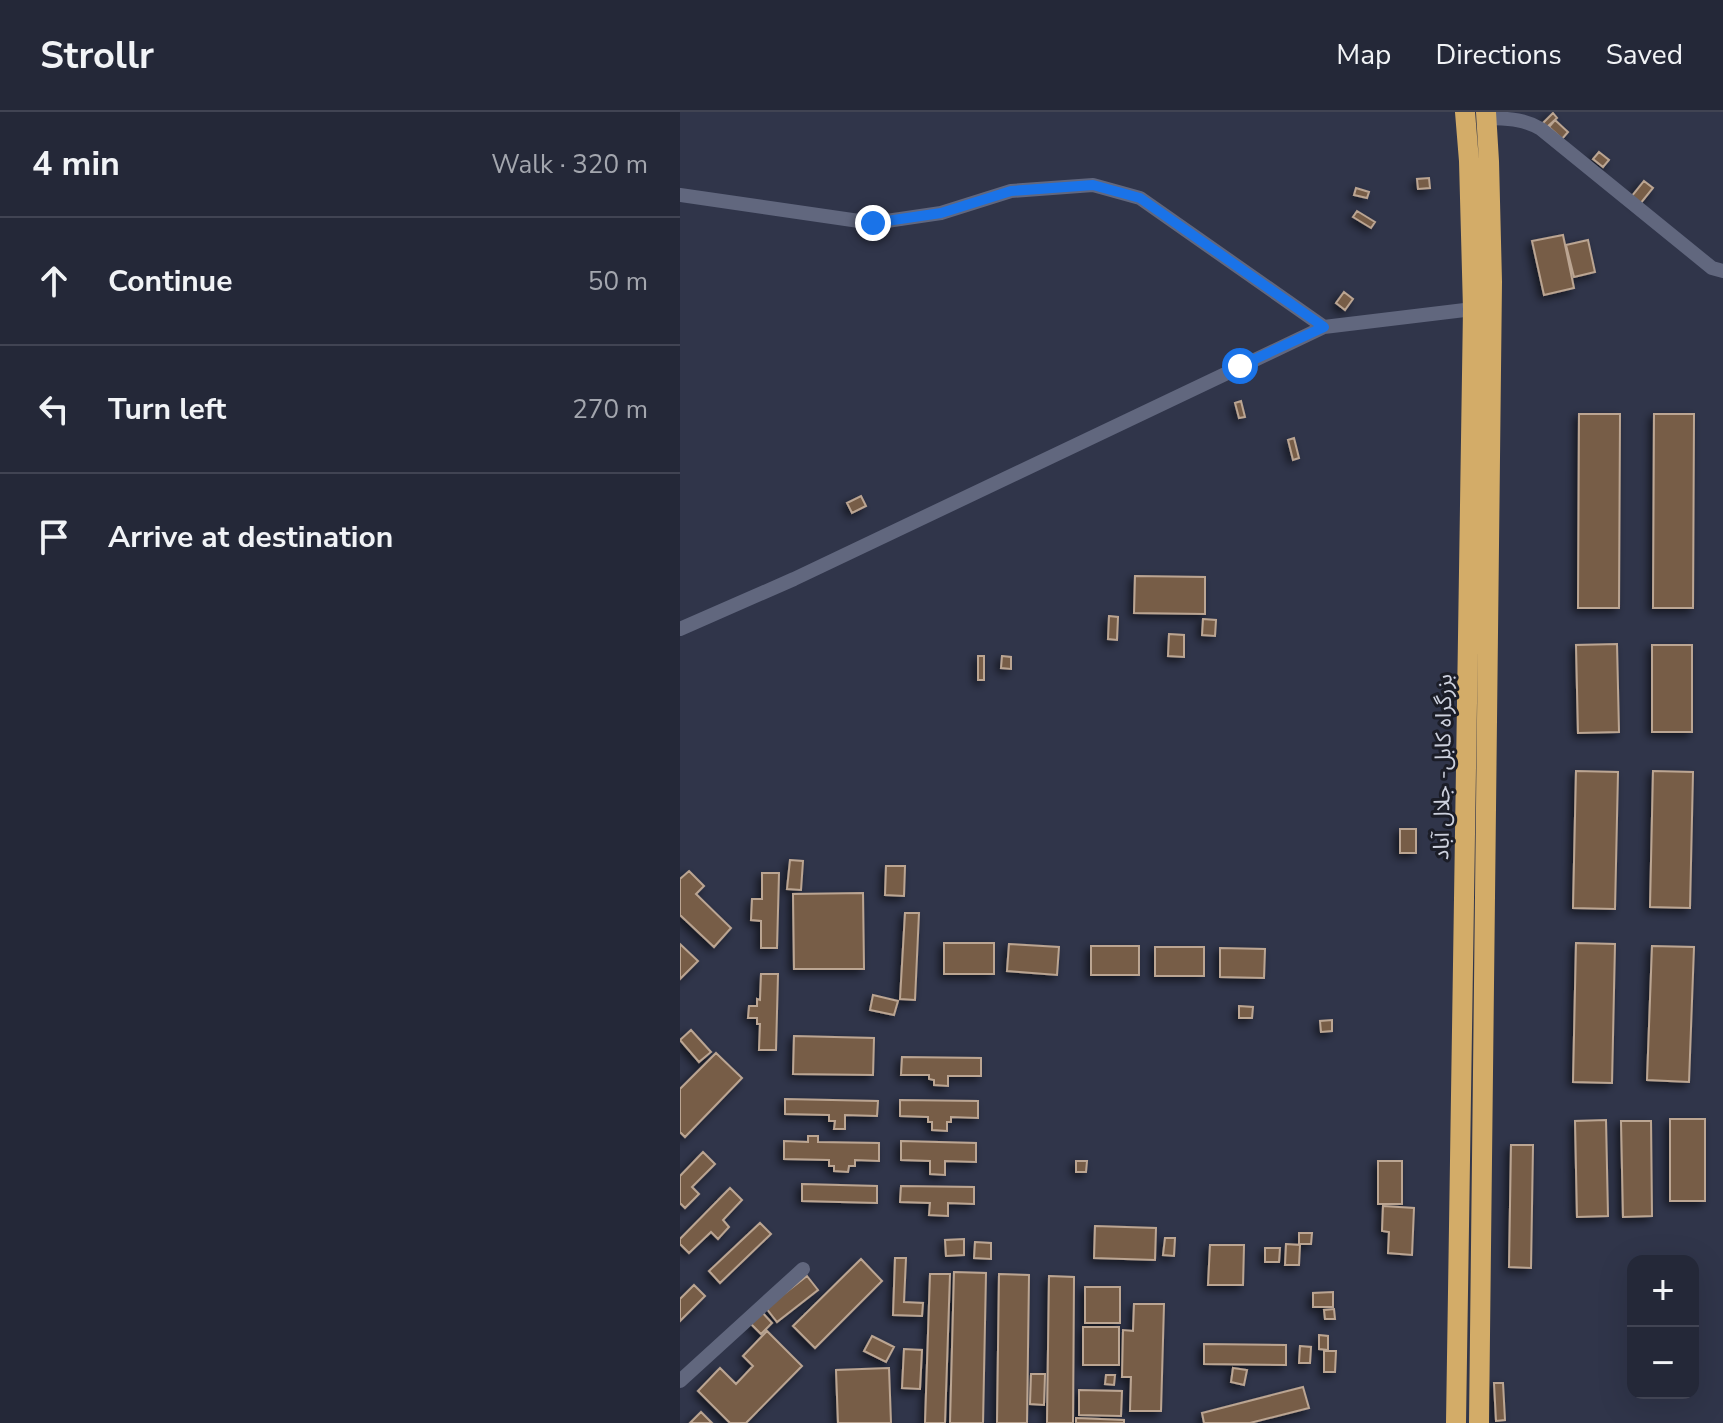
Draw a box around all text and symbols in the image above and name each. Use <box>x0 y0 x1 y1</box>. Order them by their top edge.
text: Strollr <box>40 30 154 81</box>
text: Map <box>1336 36 1391 74</box>
text: Directions <box>1435 36 1562 74</box>
text: Saved <box>1606 36 1683 74</box>
text: 4 min <box>32 141 120 187</box>
text: Walk · 320 m <box>491 147 648 182</box>
route end <box>855 205 891 241</box>
icon: ahead <box>32 259 76 303</box>
text: Continue <box>108 261 233 302</box>
text: 50 m <box>588 264 648 299</box>
route start <box>1222 348 1258 384</box>
icon: left <box>32 387 76 431</box>
text: Turn left <box>108 389 226 430</box>
text: 270 m <box>572 392 648 427</box>
icon: arrive <box>32 515 76 559</box>
text: Arrive at destination <box>108 517 393 558</box>
street label: بزرگراه کابل- جلال آباد <box>1426 674 1460 860</box>
map controls <box>1627 1255 1699 1399</box>
button: + <box>1627 1255 1699 1327</box>
button: − <box>1627 1327 1699 1399</box>

